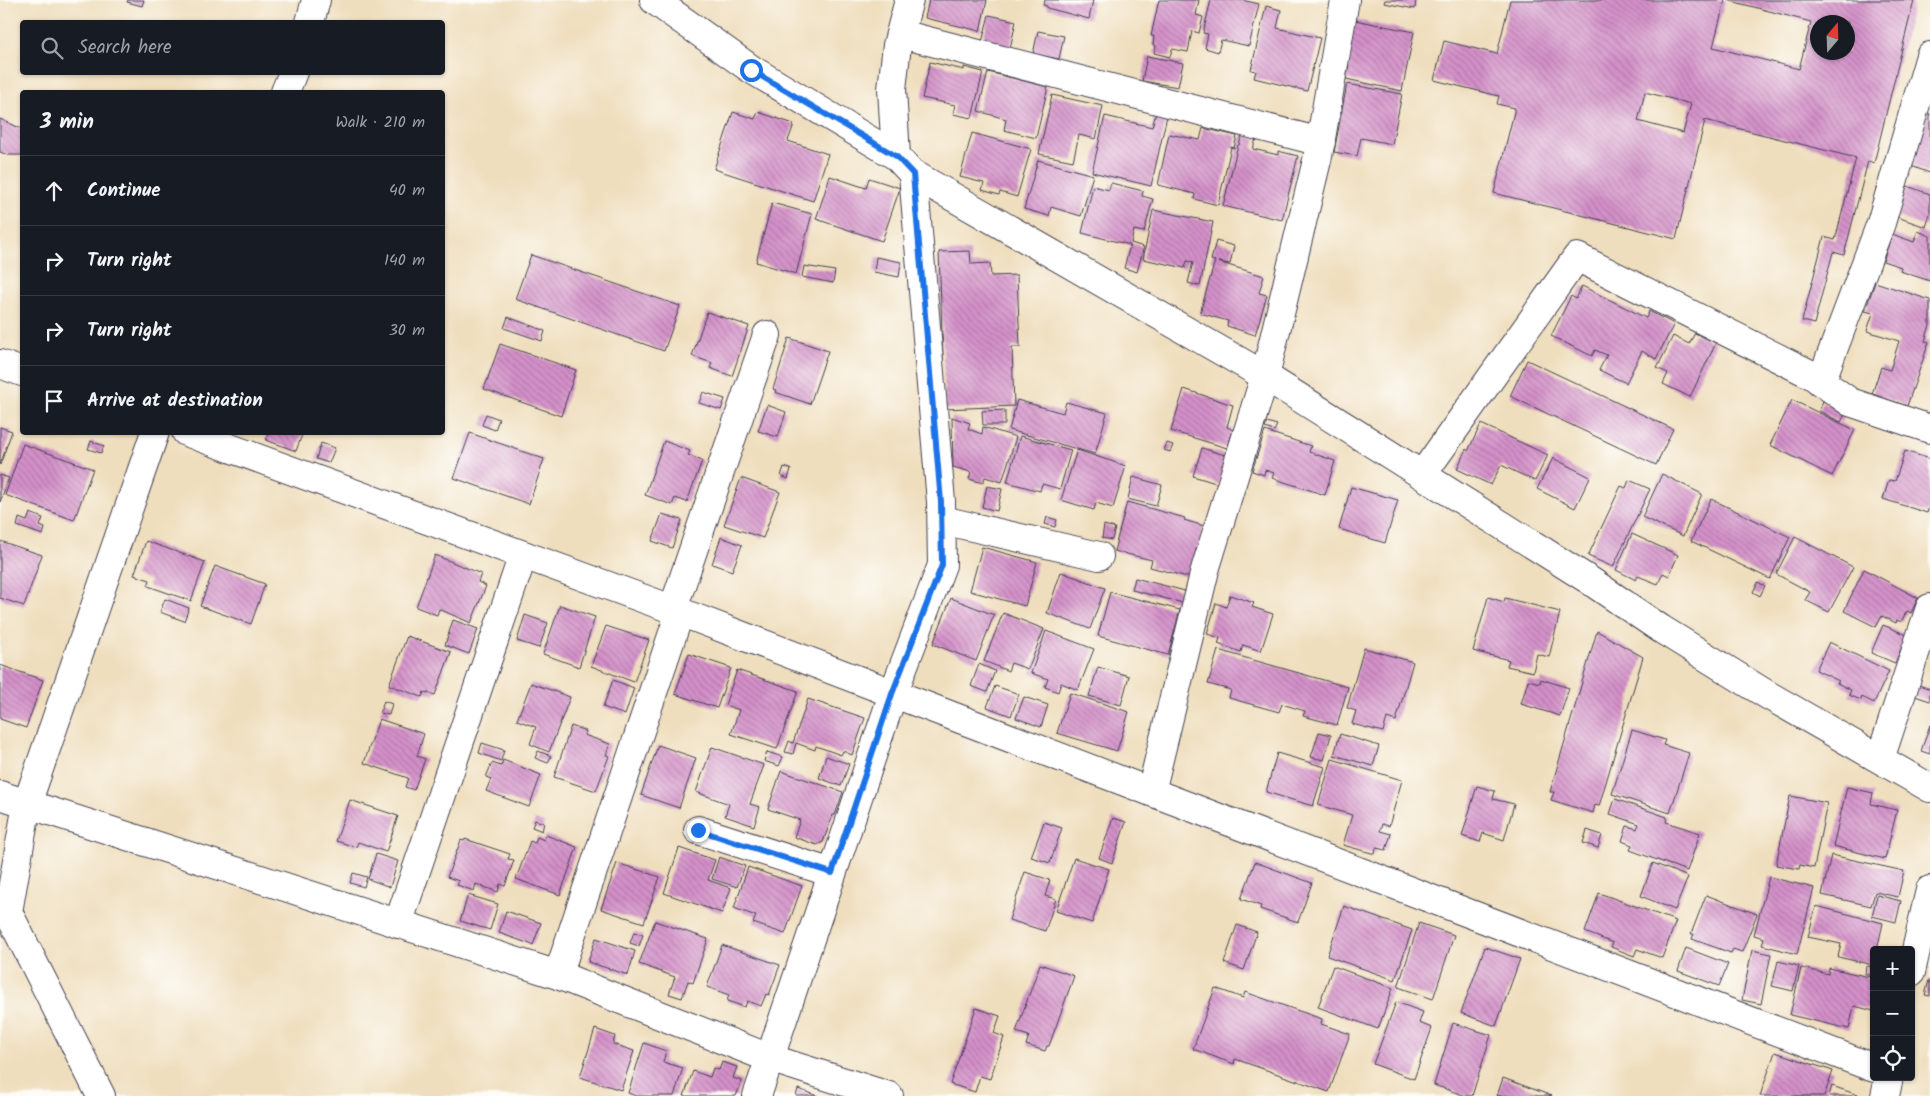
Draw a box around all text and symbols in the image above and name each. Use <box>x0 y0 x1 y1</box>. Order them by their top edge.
north arrow <box>1810 15 1855 60</box>
search box <box>20 20 445 75</box>
text: Search here <box>78 33 172 63</box>
icon: search <box>38 34 66 62</box>
route start <box>740 59 763 82</box>
text: 3 min <box>40 106 94 139</box>
text: Walk · 210 m <box>335 110 425 135</box>
text: Continue <box>87 176 160 206</box>
icon: ahead <box>40 177 68 205</box>
text: 40 m <box>389 178 425 203</box>
text: Turn right <box>87 246 172 276</box>
icon: right <box>40 247 68 275</box>
text: 140 m <box>384 248 425 273</box>
text: Turn right <box>87 316 172 346</box>
icon: right <box>40 317 68 345</box>
text: 30 m <box>389 318 425 343</box>
text: Arrive at destination <box>87 386 263 416</box>
icon: arrive <box>40 387 68 415</box>
route end <box>687 819 710 842</box>
map controls <box>1870 946 1915 1081</box>
button: + <box>1870 946 1915 991</box>
button: − <box>1870 991 1915 1036</box>
button: locate <box>1870 1036 1915 1081</box>

